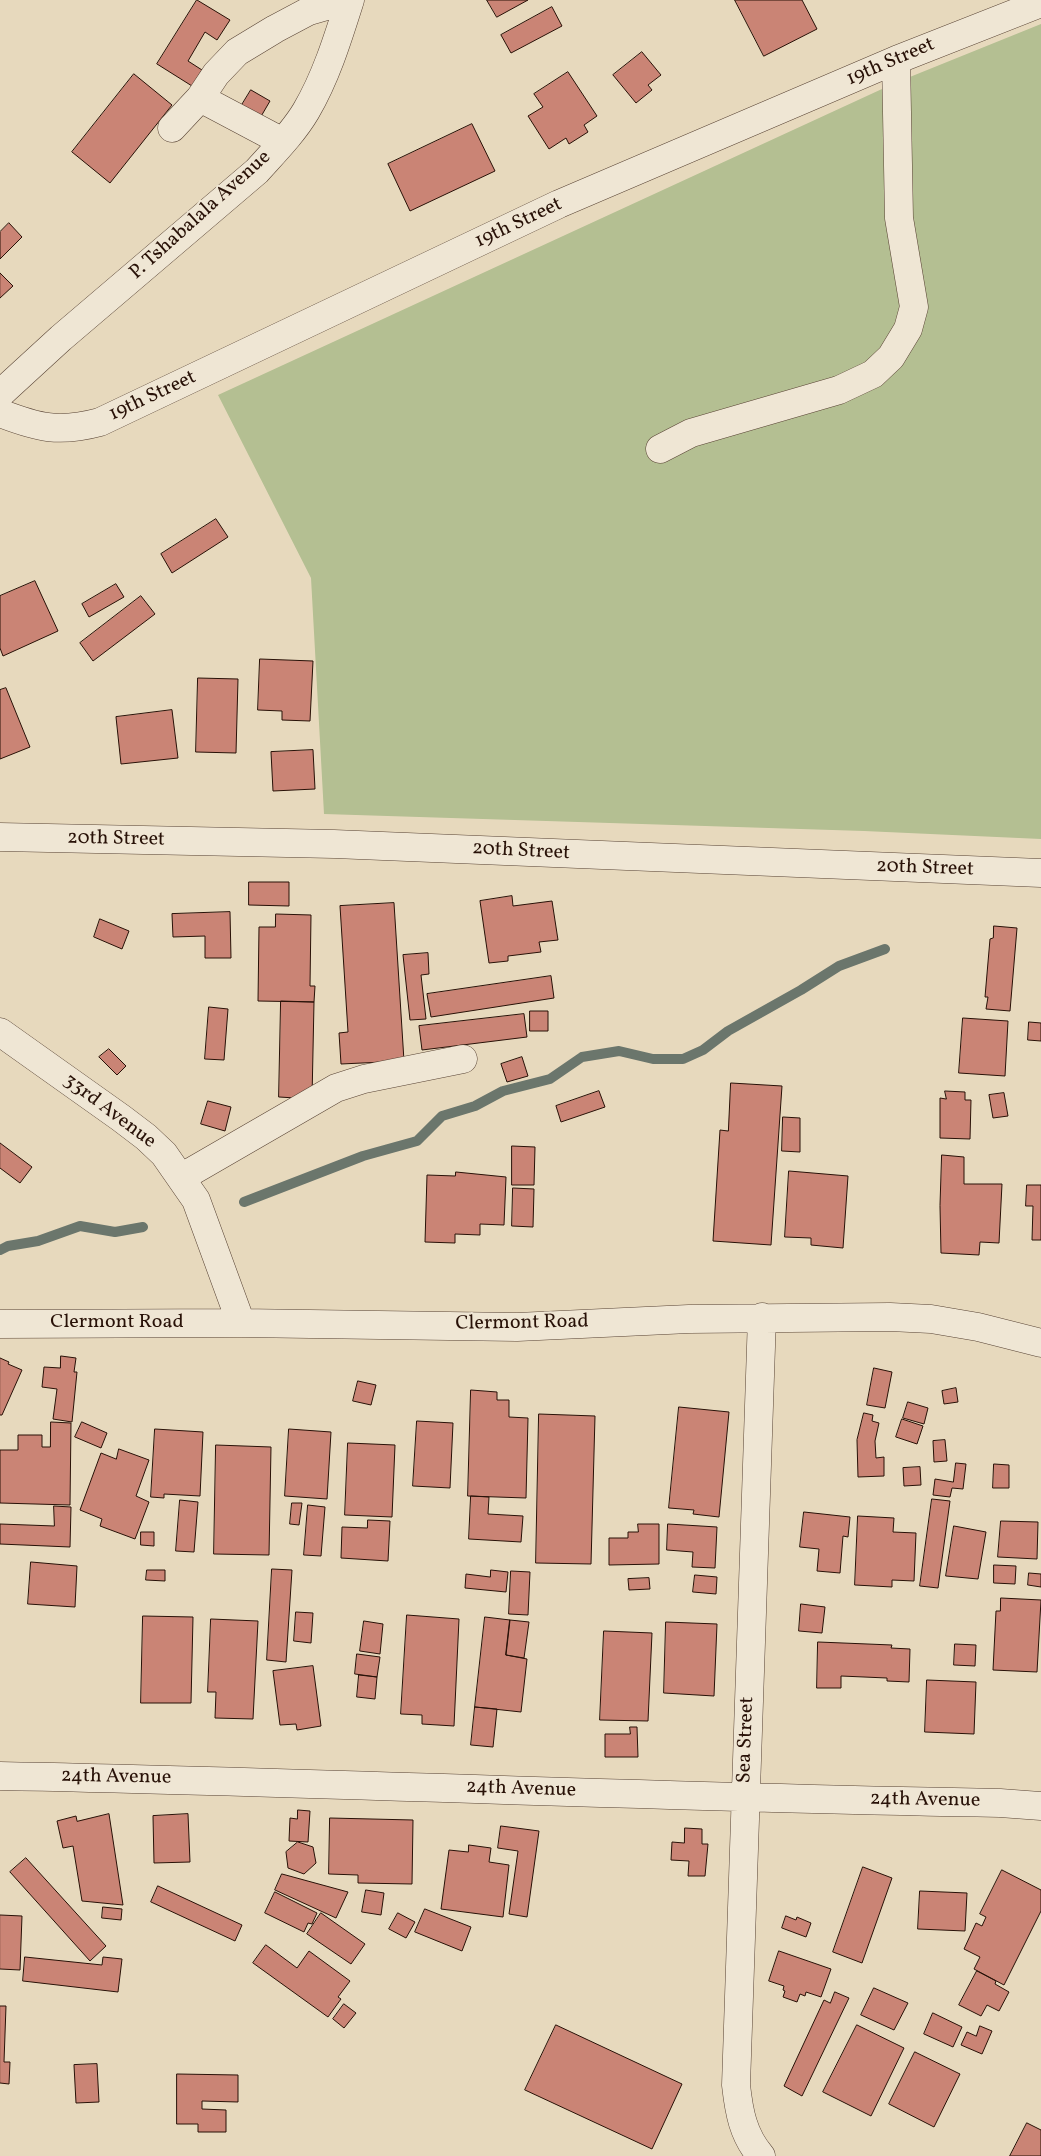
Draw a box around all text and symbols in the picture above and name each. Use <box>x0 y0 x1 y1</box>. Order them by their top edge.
street label: 19th Street <box>843 34 939 92</box>
street label: P. Tshabalala Avenue <box>125 146 277 286</box>
street label: 19th Street <box>472 193 566 255</box>
street label: 19th Street <box>106 366 200 428</box>
street label: 20th Street <box>67 827 165 853</box>
street label: 20th Street <box>471 837 571 867</box>
street label: 20th Street <box>876 855 974 883</box>
street label: 33rd Avenue <box>58 1069 160 1155</box>
street label: Clermont Road <box>50 1311 184 1335</box>
street label: Clermont Road <box>455 1311 589 1337</box>
street label: Sea Street <box>733 1696 761 1784</box>
street label: 24th Avenue <box>61 1765 171 1791</box>
street label: 24th Avenue <box>465 1776 577 1804</box>
street label: 24th Avenue <box>870 1788 980 1814</box>

